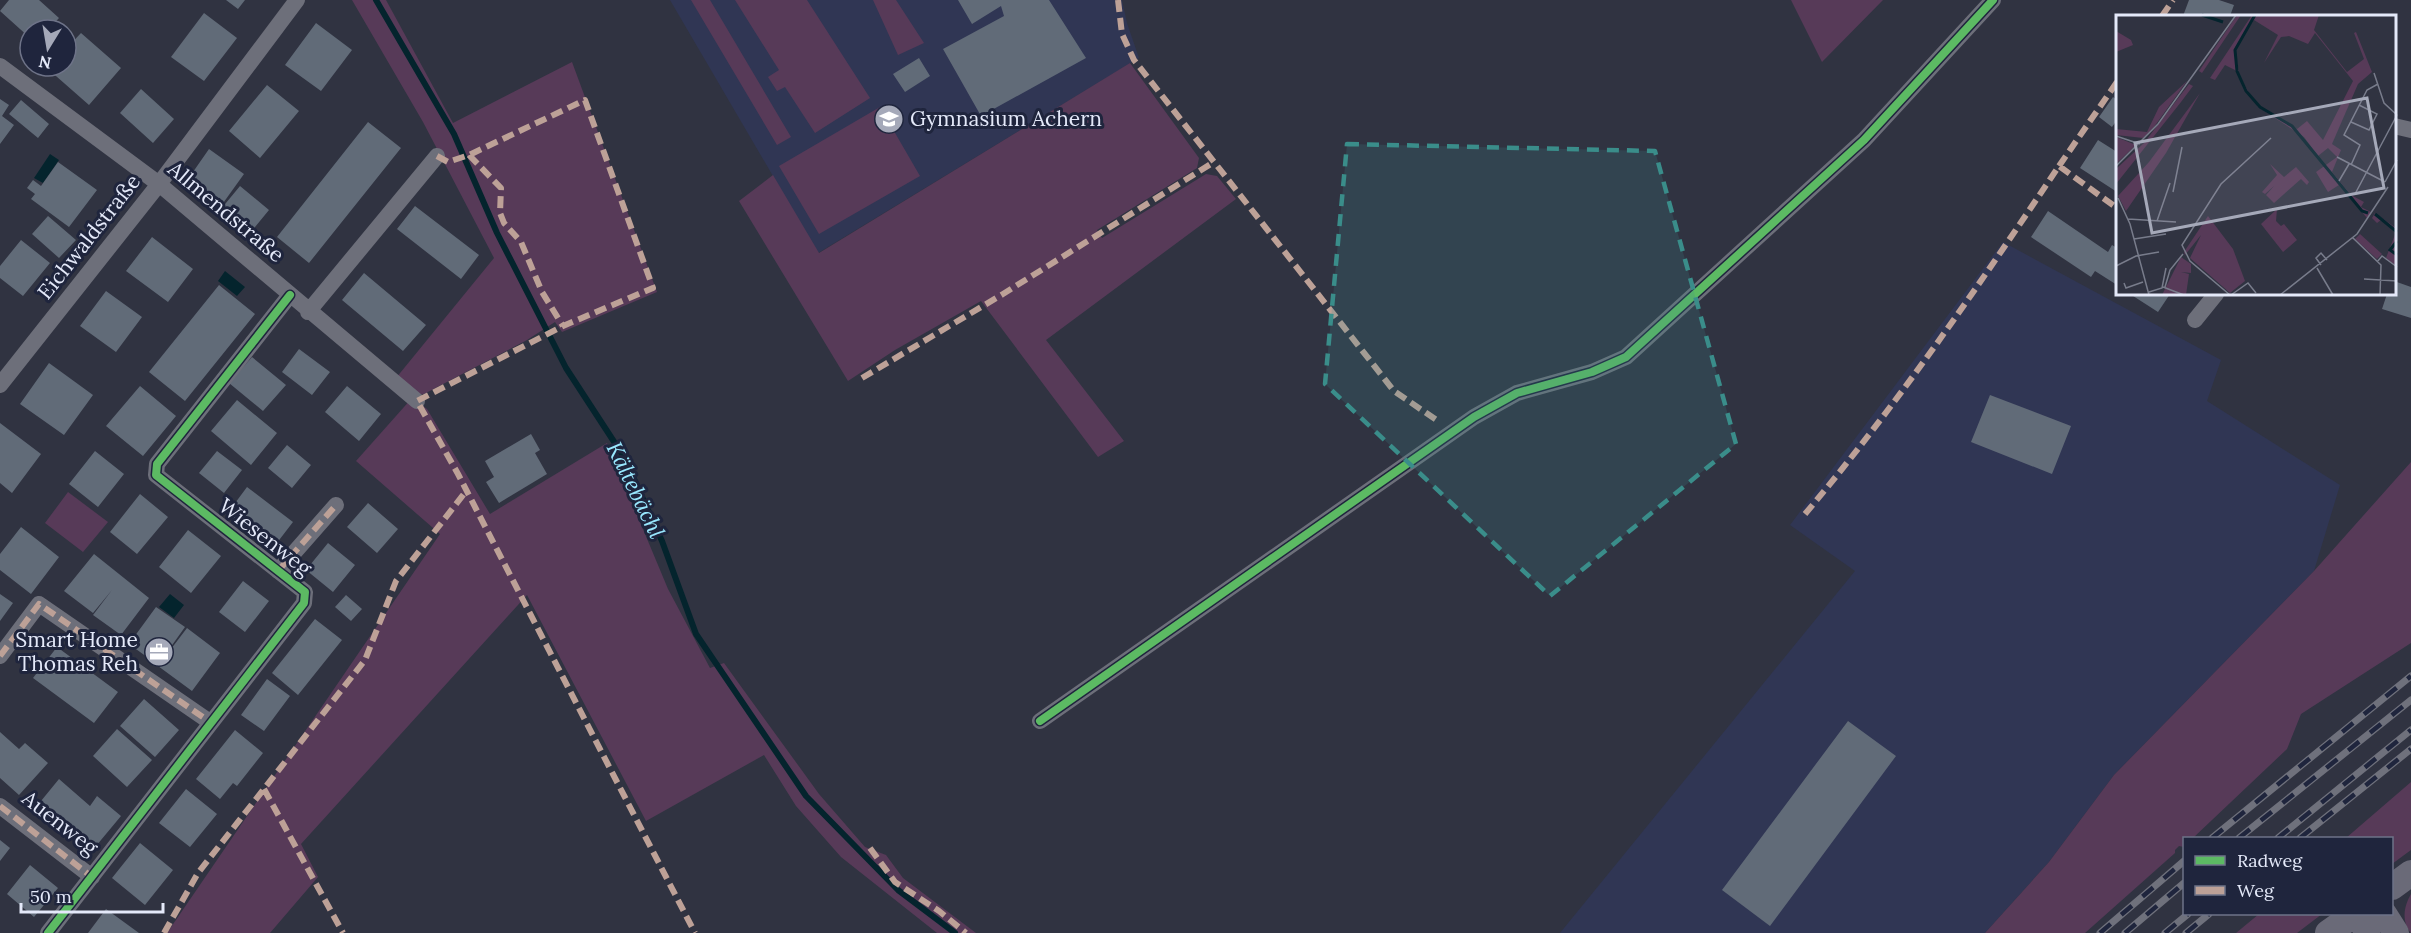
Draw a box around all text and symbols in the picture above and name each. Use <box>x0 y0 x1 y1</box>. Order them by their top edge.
inset map <box>2116 15 2396 296</box>
north arrow <box>18 18 78 78</box>
text: N <box>37 52 53 74</box>
school or university icon: Gymnasium Achern <box>873 103 905 135</box>
place label: Gymnasium Achern <box>910 105 1102 132</box>
street label: Allmendstraße <box>162 155 290 268</box>
street label: Eichwaldstraße <box>31 169 146 305</box>
water label: Kältebächl <box>601 437 671 543</box>
street label: Wiesenweg <box>213 492 318 582</box>
place label: Smart Home Thomas Reh <box>15 626 138 677</box>
office icon: Smart Home Thomas Reh <box>143 636 175 668</box>
street label: Auenweg <box>16 784 104 861</box>
legend <box>2183 837 2393 915</box>
text: Radweg <box>2237 849 2303 872</box>
scale bar <box>21 876 164 914</box>
text: Weg <box>2237 879 2275 902</box>
text: 50 m <box>30 885 72 908</box>

